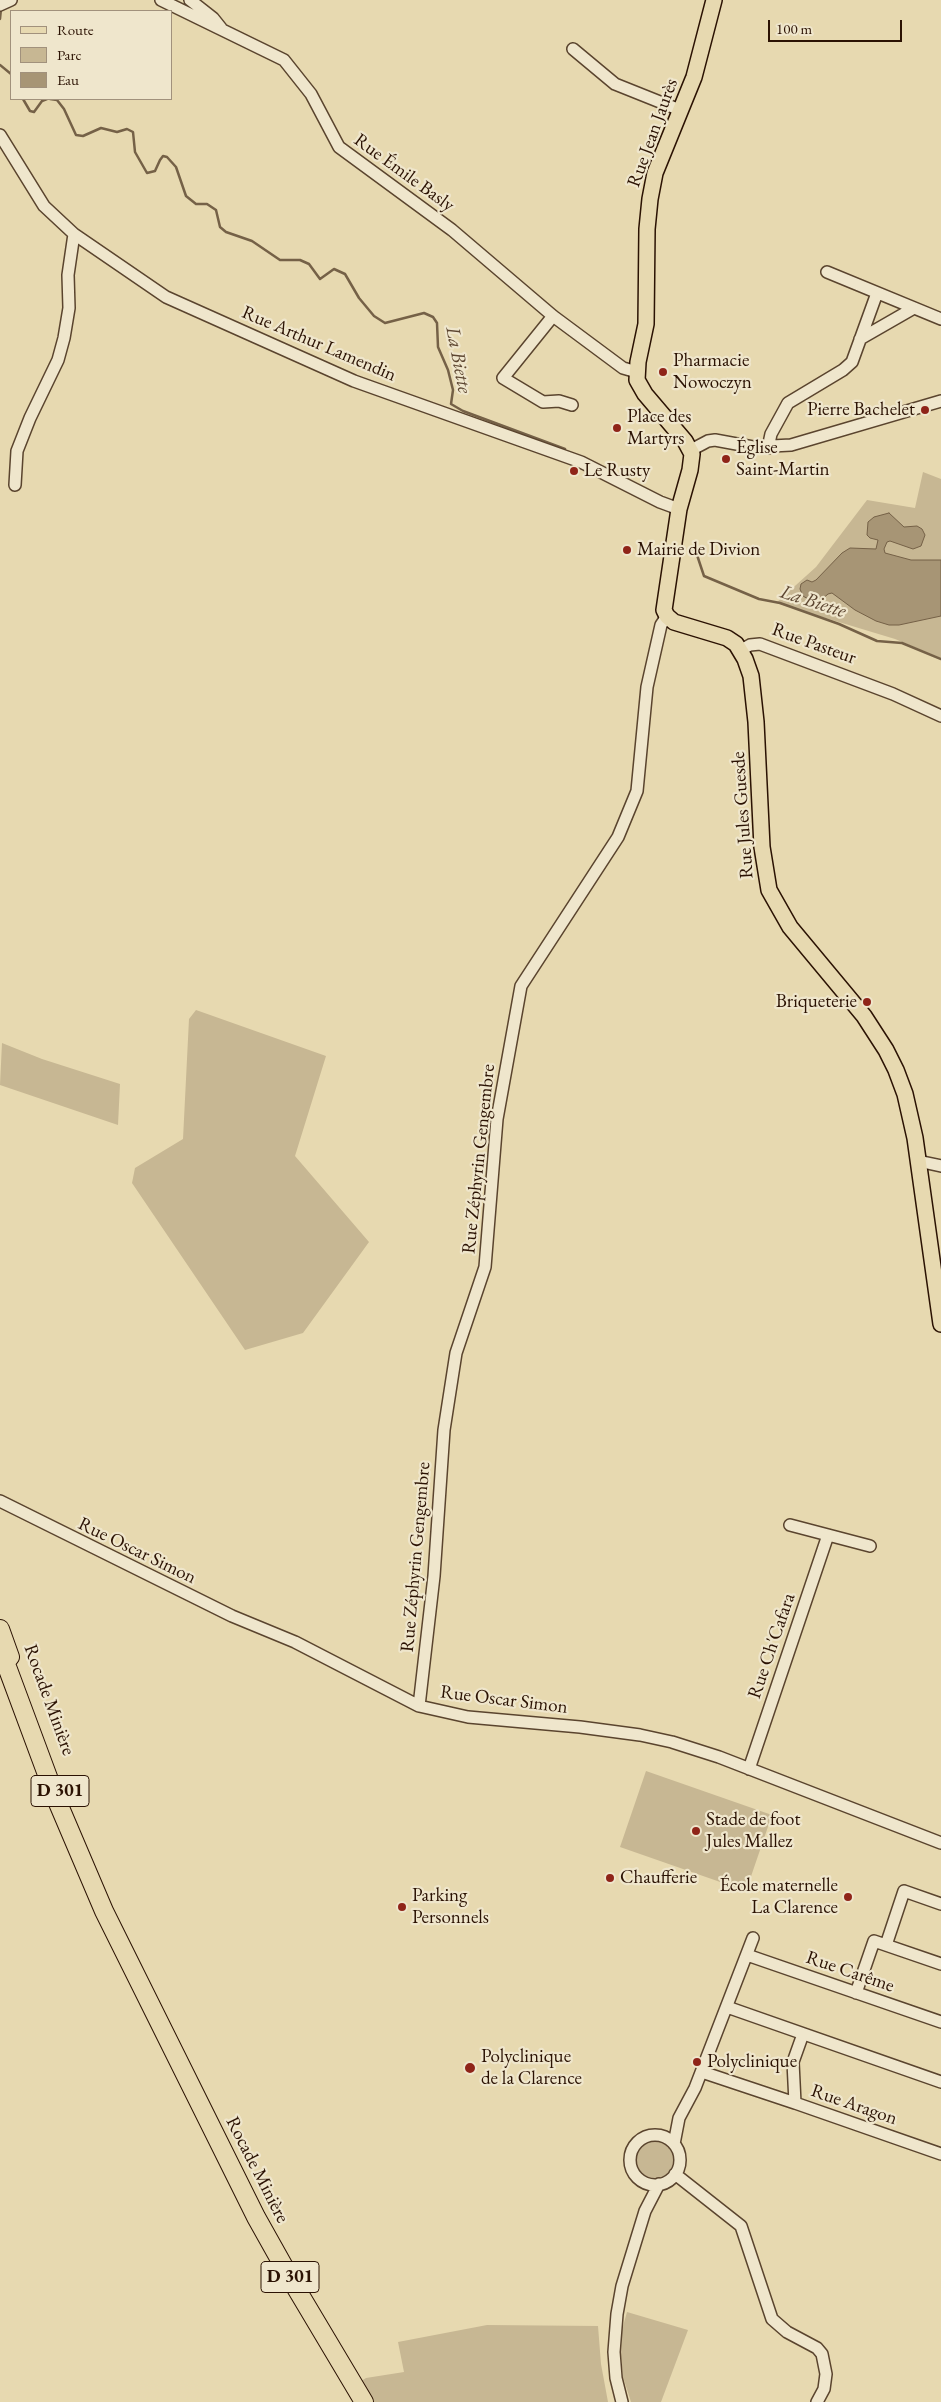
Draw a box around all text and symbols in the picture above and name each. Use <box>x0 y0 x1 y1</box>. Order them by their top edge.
legend <box>10 10 172 100</box>
scale bar <box>771 10 905 42</box>
text: 100 m <box>776 19 812 38</box>
text: Route <box>57 20 94 39</box>
text: Parc <box>57 45 82 64</box>
text: Eau <box>57 70 79 89</box>
street label: Rue Jean Jaurès <box>623 76 683 190</box>
street label: Rue Émile Basly <box>349 129 459 217</box>
street label: Rue Arthur Lamendin <box>238 301 400 387</box>
water label: La Biette <box>440 324 476 396</box>
place label: Pharmacie Nowoczyn <box>673 350 752 394</box>
marker: Pharmacie Nowoczyn <box>657 366 669 378</box>
place label: Pierre Bachelet <box>807 399 915 421</box>
marker: Pierre Bachelet <box>919 404 931 416</box>
place label: Place des Martyrs <box>627 406 691 450</box>
marker: Place des Martyrs <box>611 422 623 434</box>
place label: Église Saint-Martin <box>736 437 830 481</box>
marker: Église Saint-Martin <box>720 453 732 465</box>
place label: Le Rusty <box>584 460 650 482</box>
marker: Le Rusty <box>568 465 580 477</box>
place label: Mairie de Divion <box>637 539 760 561</box>
marker: Mairie de Divion <box>621 544 633 556</box>
water label: La Biette <box>777 580 849 624</box>
street label: Rue Pasteur <box>769 618 859 670</box>
street label: Rue Jules Guesde <box>727 751 759 879</box>
place label: Briqueterie <box>776 991 857 1013</box>
marker: Briqueterie <box>861 996 873 1008</box>
street label: Rue Zéphyrin Gengembre <box>458 1063 500 1255</box>
street label: Rue Zéphyrin Gengembre <box>396 1461 436 1653</box>
street label: Rue Oscar Simon <box>74 1513 200 1589</box>
street label: Rue Ch'Cafara <box>743 1590 801 1702</box>
street label: Rocade Minière <box>18 1641 80 1759</box>
street label: Rue Oscar Simon <box>439 1681 569 1719</box>
road number: D 301 <box>31 1775 89 1806</box>
place label: Stade de foot Jules Mallez <box>706 1809 800 1853</box>
marker: Stade de foot Jules Mallez <box>690 1825 702 1837</box>
place label: Chaufferie <box>620 1867 697 1889</box>
marker: Chaufferie <box>604 1872 616 1884</box>
place label: École maternelle La Clarence <box>719 1875 838 1919</box>
place label: Parking Personnels <box>412 1885 489 1929</box>
marker: École maternelle La Clarence <box>842 1891 854 1903</box>
marker: Parking Personnels <box>396 1901 408 1913</box>
street label: Rue Carême <box>803 1946 897 1998</box>
place label: Polyclinique de la Clarence <box>481 2046 582 2090</box>
place label: Polyclinique <box>707 2051 797 2073</box>
marker: Polyclinique <box>691 2056 703 2068</box>
marker: Polyclinique de la Clarence <box>463 2061 477 2075</box>
street label: Rue Aragon <box>808 2080 900 2130</box>
street label: Rocade Minière <box>220 2113 294 2227</box>
road number: D 301 <box>261 2262 319 2292</box>

